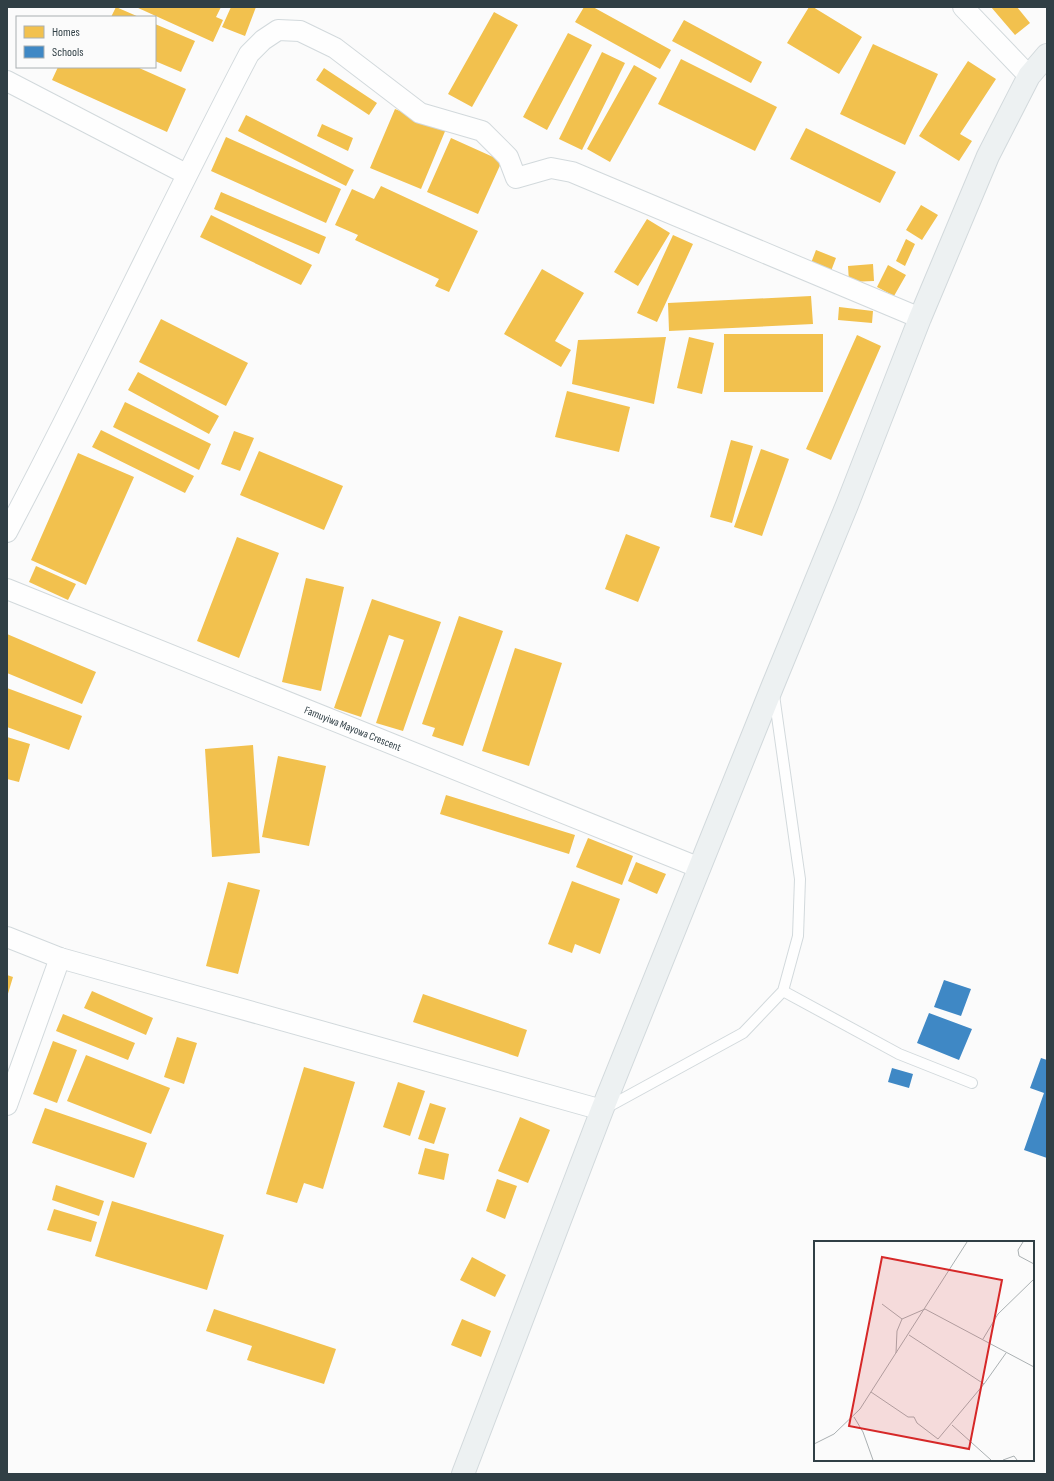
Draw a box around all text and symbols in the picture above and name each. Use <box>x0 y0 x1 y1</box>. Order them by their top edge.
legend <box>16 16 156 68</box>
text: Homes <box>52 25 80 40</box>
text: Schools <box>52 45 84 60</box>
street label: Famuyiwa Mayowa Crescent <box>302 703 404 754</box>
inset map <box>814 1241 1034 1461</box>

